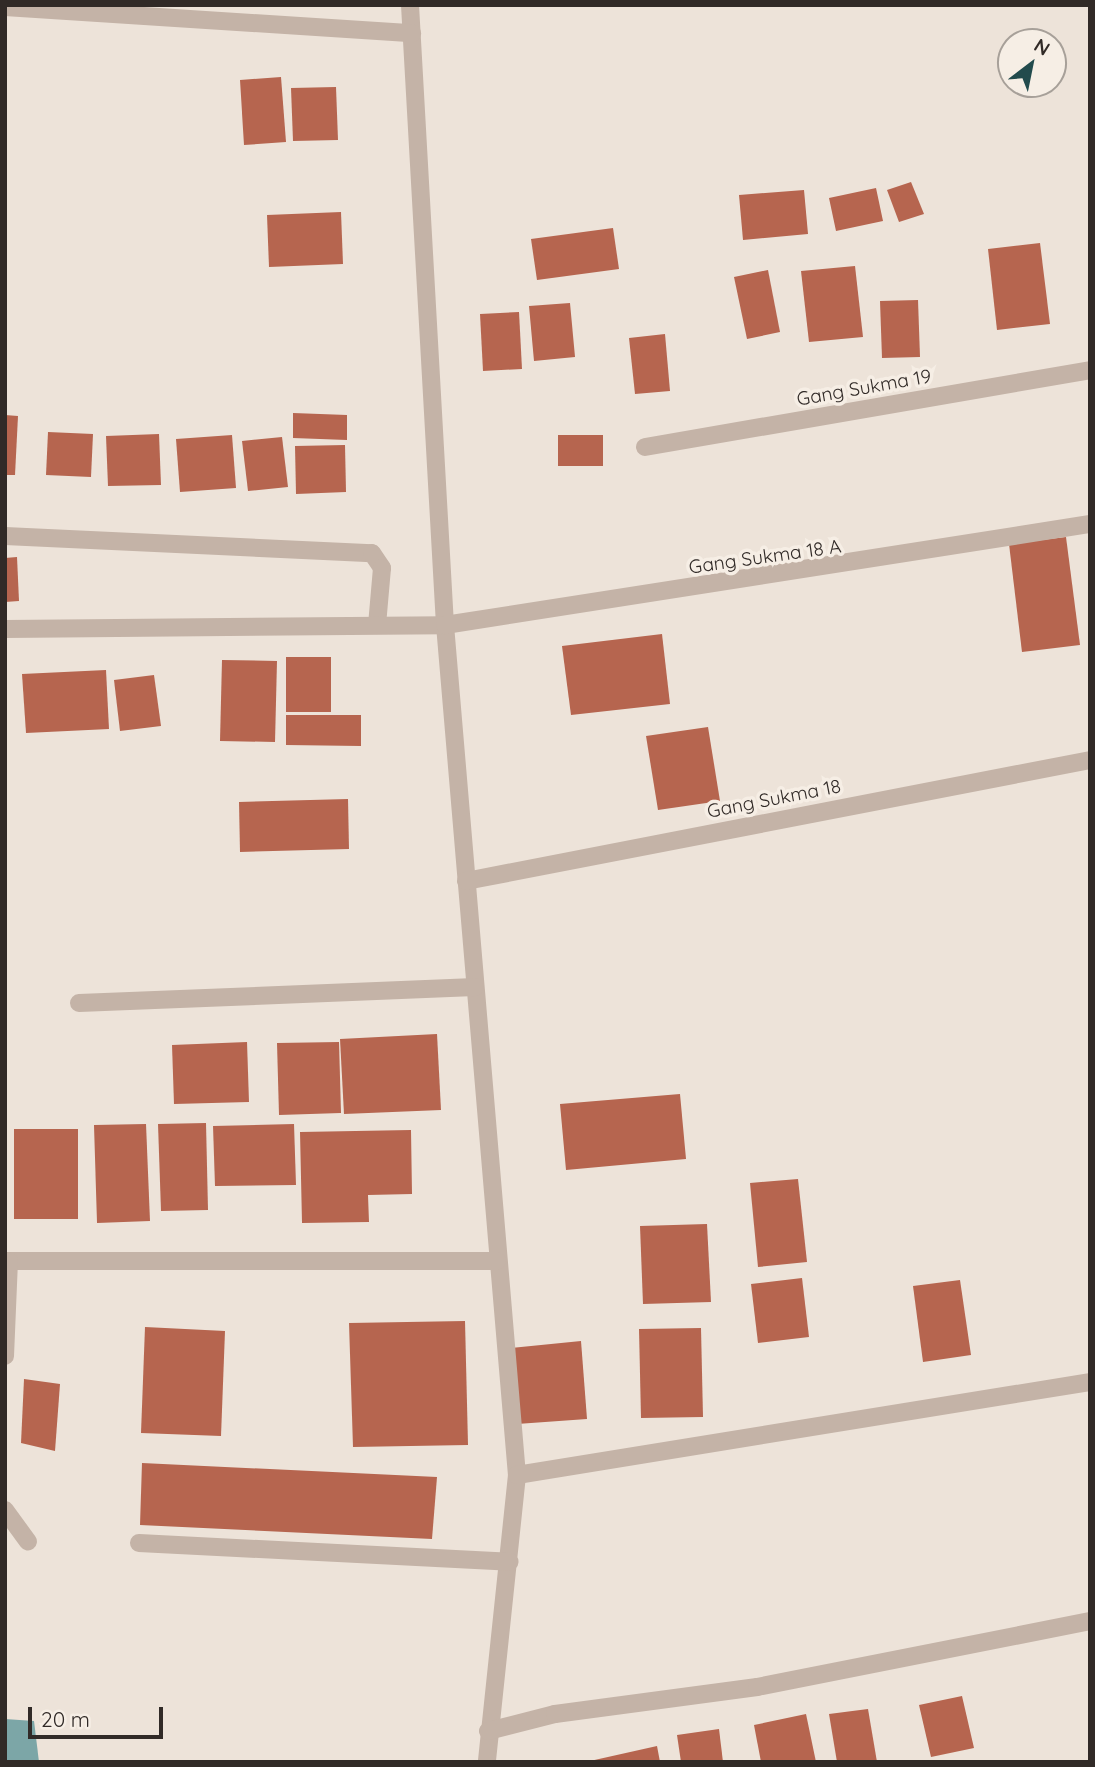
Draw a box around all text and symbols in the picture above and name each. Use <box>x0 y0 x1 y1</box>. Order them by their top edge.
north arrow <box>997 28 1067 98</box>
text: N <box>1030 33 1054 61</box>
street label: Gang Sukma 19 <box>795 365 933 411</box>
street label: Gang Sukma 18 A <box>687 535 843 579</box>
street label: Gang Sukma 18 <box>705 775 843 823</box>
scale bar <box>32 1694 166 1738</box>
text: 20 m <box>41 1706 90 1732</box>

